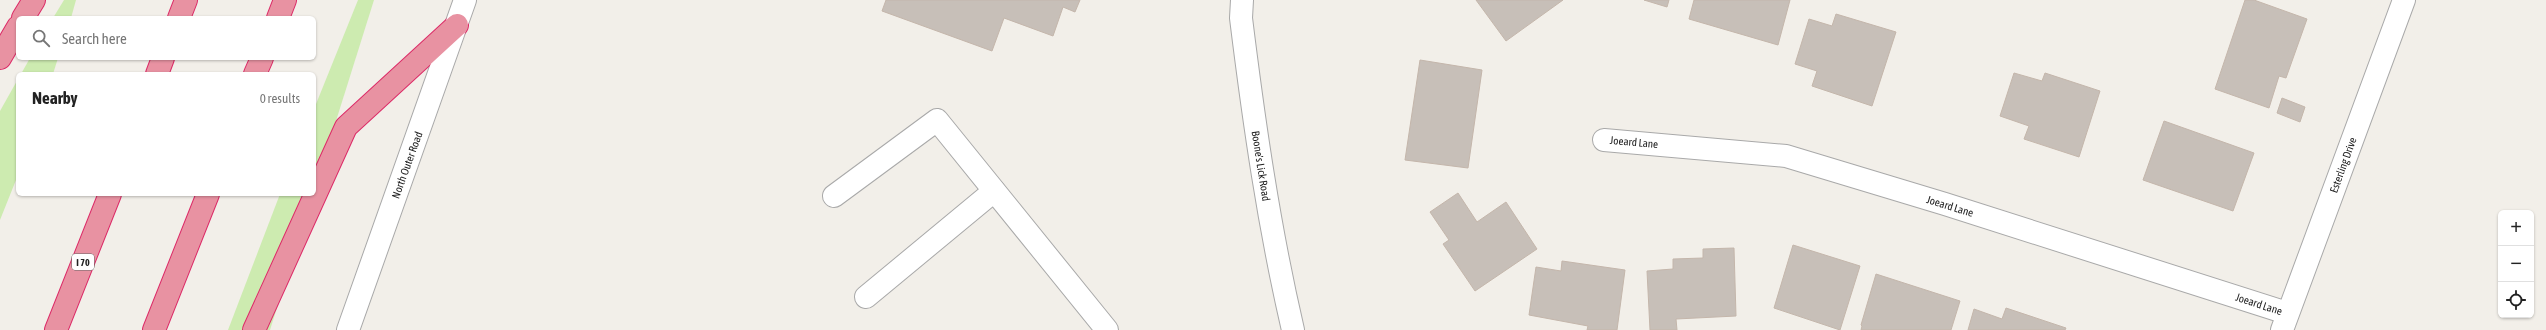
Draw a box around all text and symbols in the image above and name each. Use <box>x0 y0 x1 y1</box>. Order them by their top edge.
search box <box>16 16 316 60</box>
icon: search <box>30 27 52 49</box>
text: Search here <box>62 30 127 47</box>
text: Nearby <box>32 88 78 108</box>
text: 0 results <box>260 91 300 106</box>
street label: North Outer Road <box>389 130 425 200</box>
street label: Boone's Lick Road <box>1250 130 1272 202</box>
street label: Joeard Lane <box>1609 134 1659 150</box>
street label: Esterling Drive <box>2327 136 2359 194</box>
street label: Joeard Lane <box>1925 193 1975 219</box>
map controls <box>2498 210 2534 318</box>
button: + <box>2498 210 2534 246</box>
button: − <box>2498 246 2534 282</box>
road number: I 70 <box>72 254 94 270</box>
button: locate <box>2498 282 2534 318</box>
street label: Joeard Lane <box>2234 291 2284 317</box>

